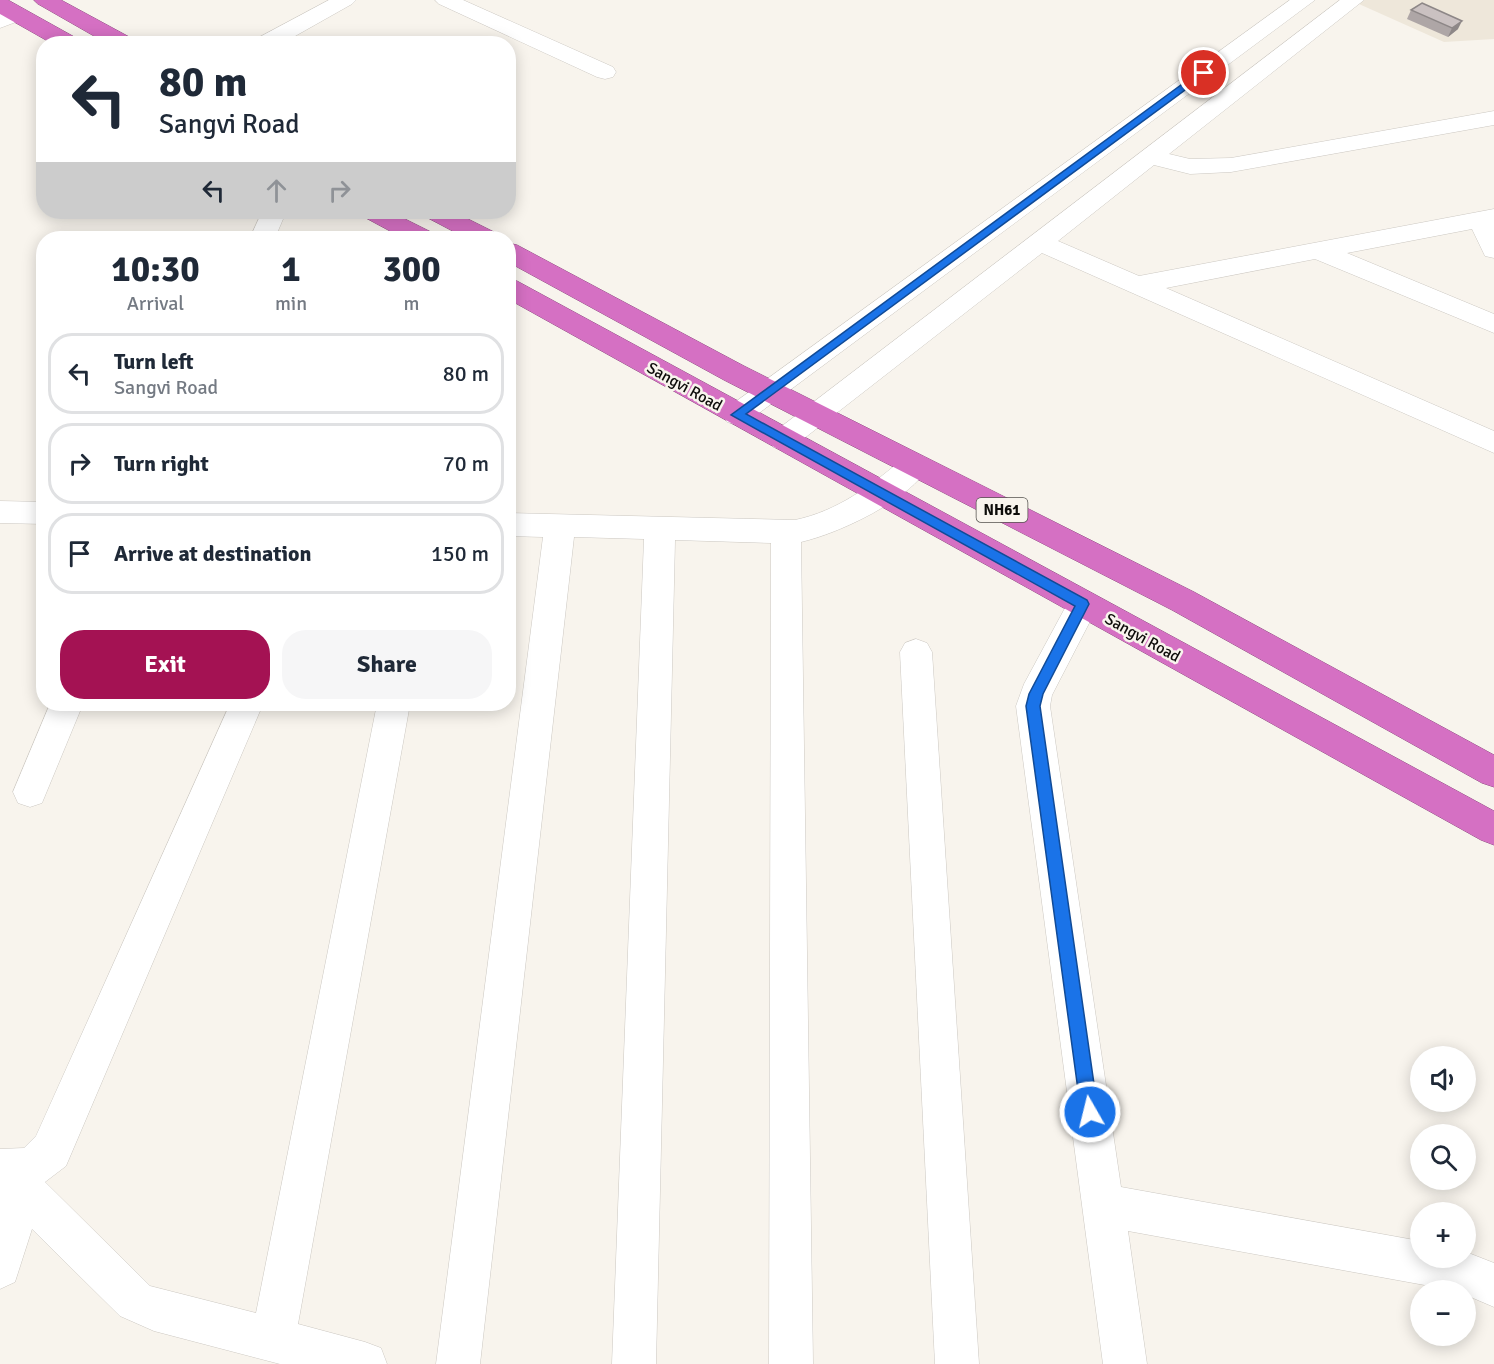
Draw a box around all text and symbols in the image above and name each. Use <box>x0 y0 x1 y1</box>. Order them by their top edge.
pin <box>1178 47 1229 98</box>
icon: arrive <box>1187 56 1220 89</box>
text: 80 m <box>159 57 248 108</box>
icon: left <box>60 60 138 138</box>
text: Sangvi Road <box>159 108 300 141</box>
icon: left <box>197 174 230 207</box>
icon: ahead <box>260 174 293 207</box>
icon: right <box>323 174 356 207</box>
text: 10:30 <box>111 247 200 292</box>
text: 1 <box>281 247 301 292</box>
text: 300 <box>382 247 441 292</box>
text: Arrival <box>127 291 184 316</box>
text: min <box>275 291 307 316</box>
text: m <box>404 291 420 316</box>
text: Turn left <box>114 348 194 375</box>
icon: left <box>63 357 96 390</box>
street label: Sangvi Road <box>643 358 726 416</box>
text: 80 m <box>443 360 489 387</box>
text: Sangvi Road <box>114 375 218 400</box>
icon: right <box>63 447 96 480</box>
text: Turn right <box>114 450 209 477</box>
text: 70 m <box>443 450 489 477</box>
road number: NH61 <box>976 498 1028 522</box>
icon: arrive <box>63 537 96 570</box>
text: Arrive at destination <box>114 540 311 567</box>
text: 150 m <box>431 540 489 567</box>
street label: Sangvi Road <box>1101 609 1184 667</box>
button: Exit <box>60 630 270 699</box>
button: Share <box>282 630 492 699</box>
map controls <box>1410 1046 1476 1346</box>
button: sound <box>1410 1046 1476 1112</box>
position arrow <box>1058 1080 1122 1144</box>
button: search <box>1410 1124 1476 1190</box>
button: + <box>1410 1202 1476 1268</box>
button: − <box>1410 1280 1476 1346</box>

